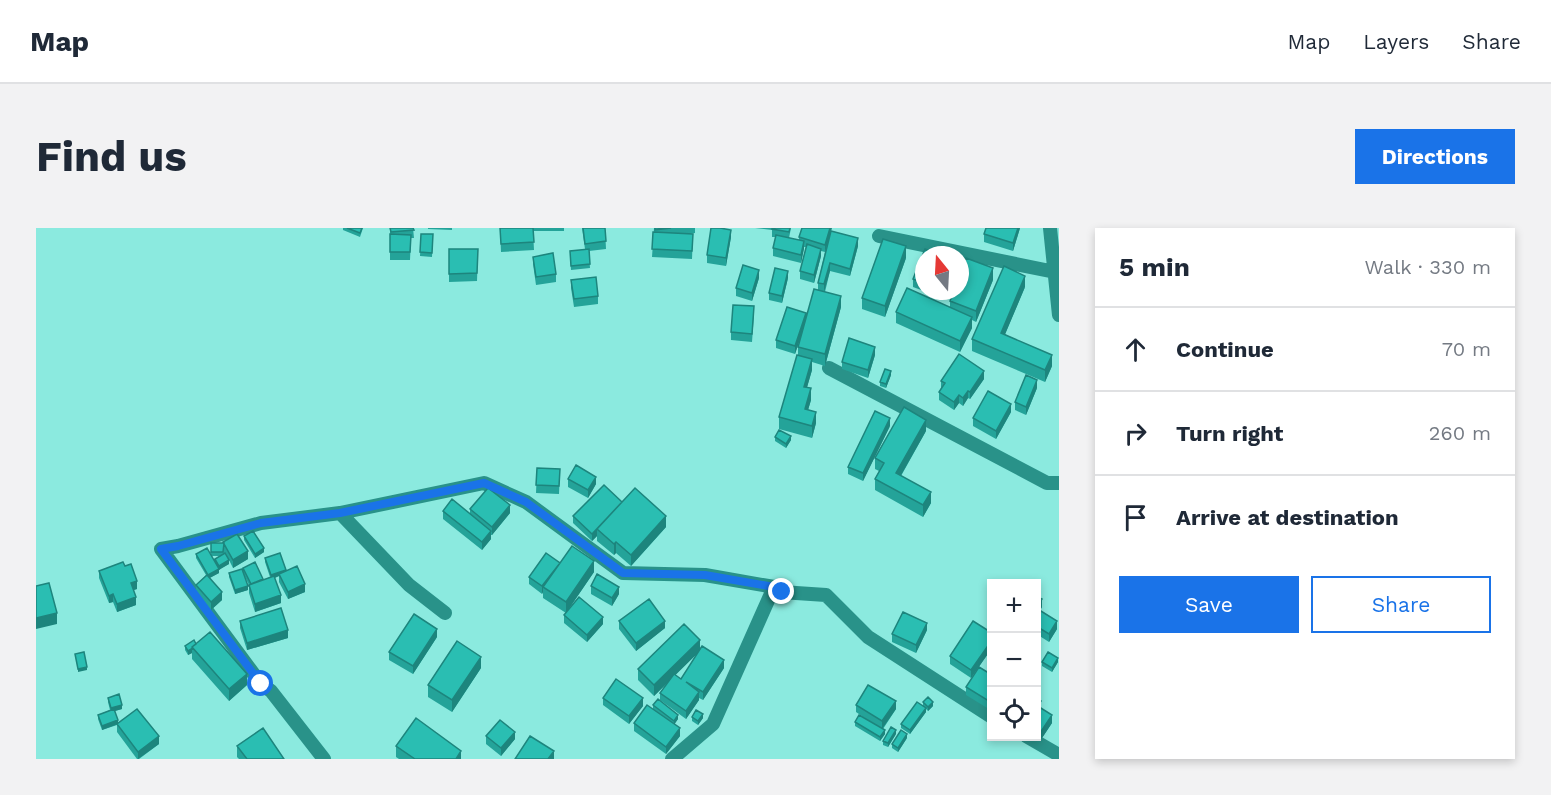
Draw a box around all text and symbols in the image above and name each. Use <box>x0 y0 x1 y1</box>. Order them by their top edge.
text: Map <box>30 25 89 58</box>
text: Map <box>1287 29 1330 54</box>
text: Layers <box>1363 29 1429 54</box>
text: Share <box>1462 29 1521 54</box>
button: Directions <box>1355 129 1515 184</box>
text: Find us <box>36 132 187 181</box>
north arrow <box>915 246 969 300</box>
text: 5 min <box>1119 252 1190 282</box>
text: Walk · 330 m <box>1364 255 1491 279</box>
icon: ahead <box>1119 333 1152 366</box>
text: Continue <box>1176 337 1274 362</box>
text: 70 m <box>1442 337 1491 361</box>
icon: right <box>1119 417 1152 450</box>
text: Turn right <box>1176 421 1283 446</box>
text: 260 m <box>1429 421 1491 445</box>
icon: arrive <box>1119 501 1152 534</box>
text: Arrive at destination <box>1176 505 1399 530</box>
button: Save <box>1119 576 1299 633</box>
button: Share <box>1311 576 1491 633</box>
route end <box>768 578 794 604</box>
map controls <box>987 579 1041 741</box>
button: + <box>987 579 1041 633</box>
button: − <box>987 633 1041 687</box>
route start <box>247 670 273 696</box>
button: locate <box>987 687 1041 741</box>

